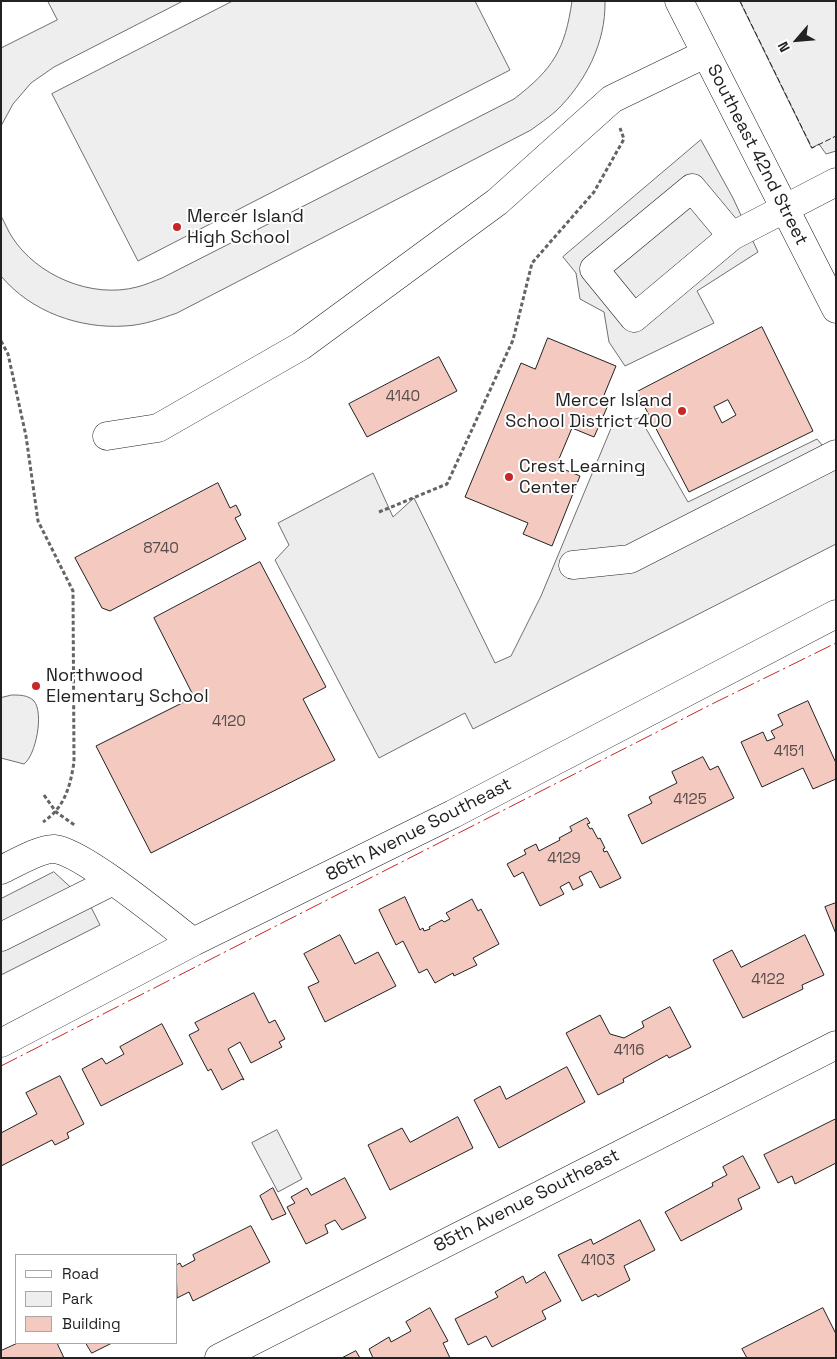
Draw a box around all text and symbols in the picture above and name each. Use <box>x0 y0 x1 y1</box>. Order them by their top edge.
north arrow <box>772 15 822 65</box>
text: N <box>773 39 794 55</box>
street label: Southeast 42nd Street <box>702 61 812 249</box>
place label: Mercer Island High School <box>187 206 304 248</box>
marker: Mercer Island High School <box>171 221 183 233</box>
house number: 4140 <box>386 388 420 406</box>
place label: Mercer Island School District 400 <box>505 390 672 432</box>
marker: Mercer Island School District 400 <box>676 405 688 417</box>
place label: Crest Learning Center <box>519 456 645 498</box>
marker: Crest Learning Center <box>503 471 515 483</box>
house number: 8740 <box>143 540 179 558</box>
place label: Northwood Elementary School <box>46 665 209 708</box>
marker: Northwood Elementary School <box>30 680 42 692</box>
house number: 4120 <box>212 713 246 731</box>
house number: 4151 <box>774 743 804 761</box>
street label: 86th Avenue Southeast <box>323 774 515 886</box>
house number: 4125 <box>673 791 707 809</box>
house number: 4129 <box>547 850 581 868</box>
house number: 4122 <box>751 971 785 989</box>
house number: 4116 <box>614 1042 644 1060</box>
street label: 85th Avenue Southeast <box>431 1145 623 1257</box>
house number: 4103 <box>581 1252 615 1270</box>
legend <box>15 1254 178 1344</box>
text: Road <box>62 1264 99 1283</box>
text: Park <box>62 1289 93 1308</box>
text: Building <box>62 1314 121 1333</box>

